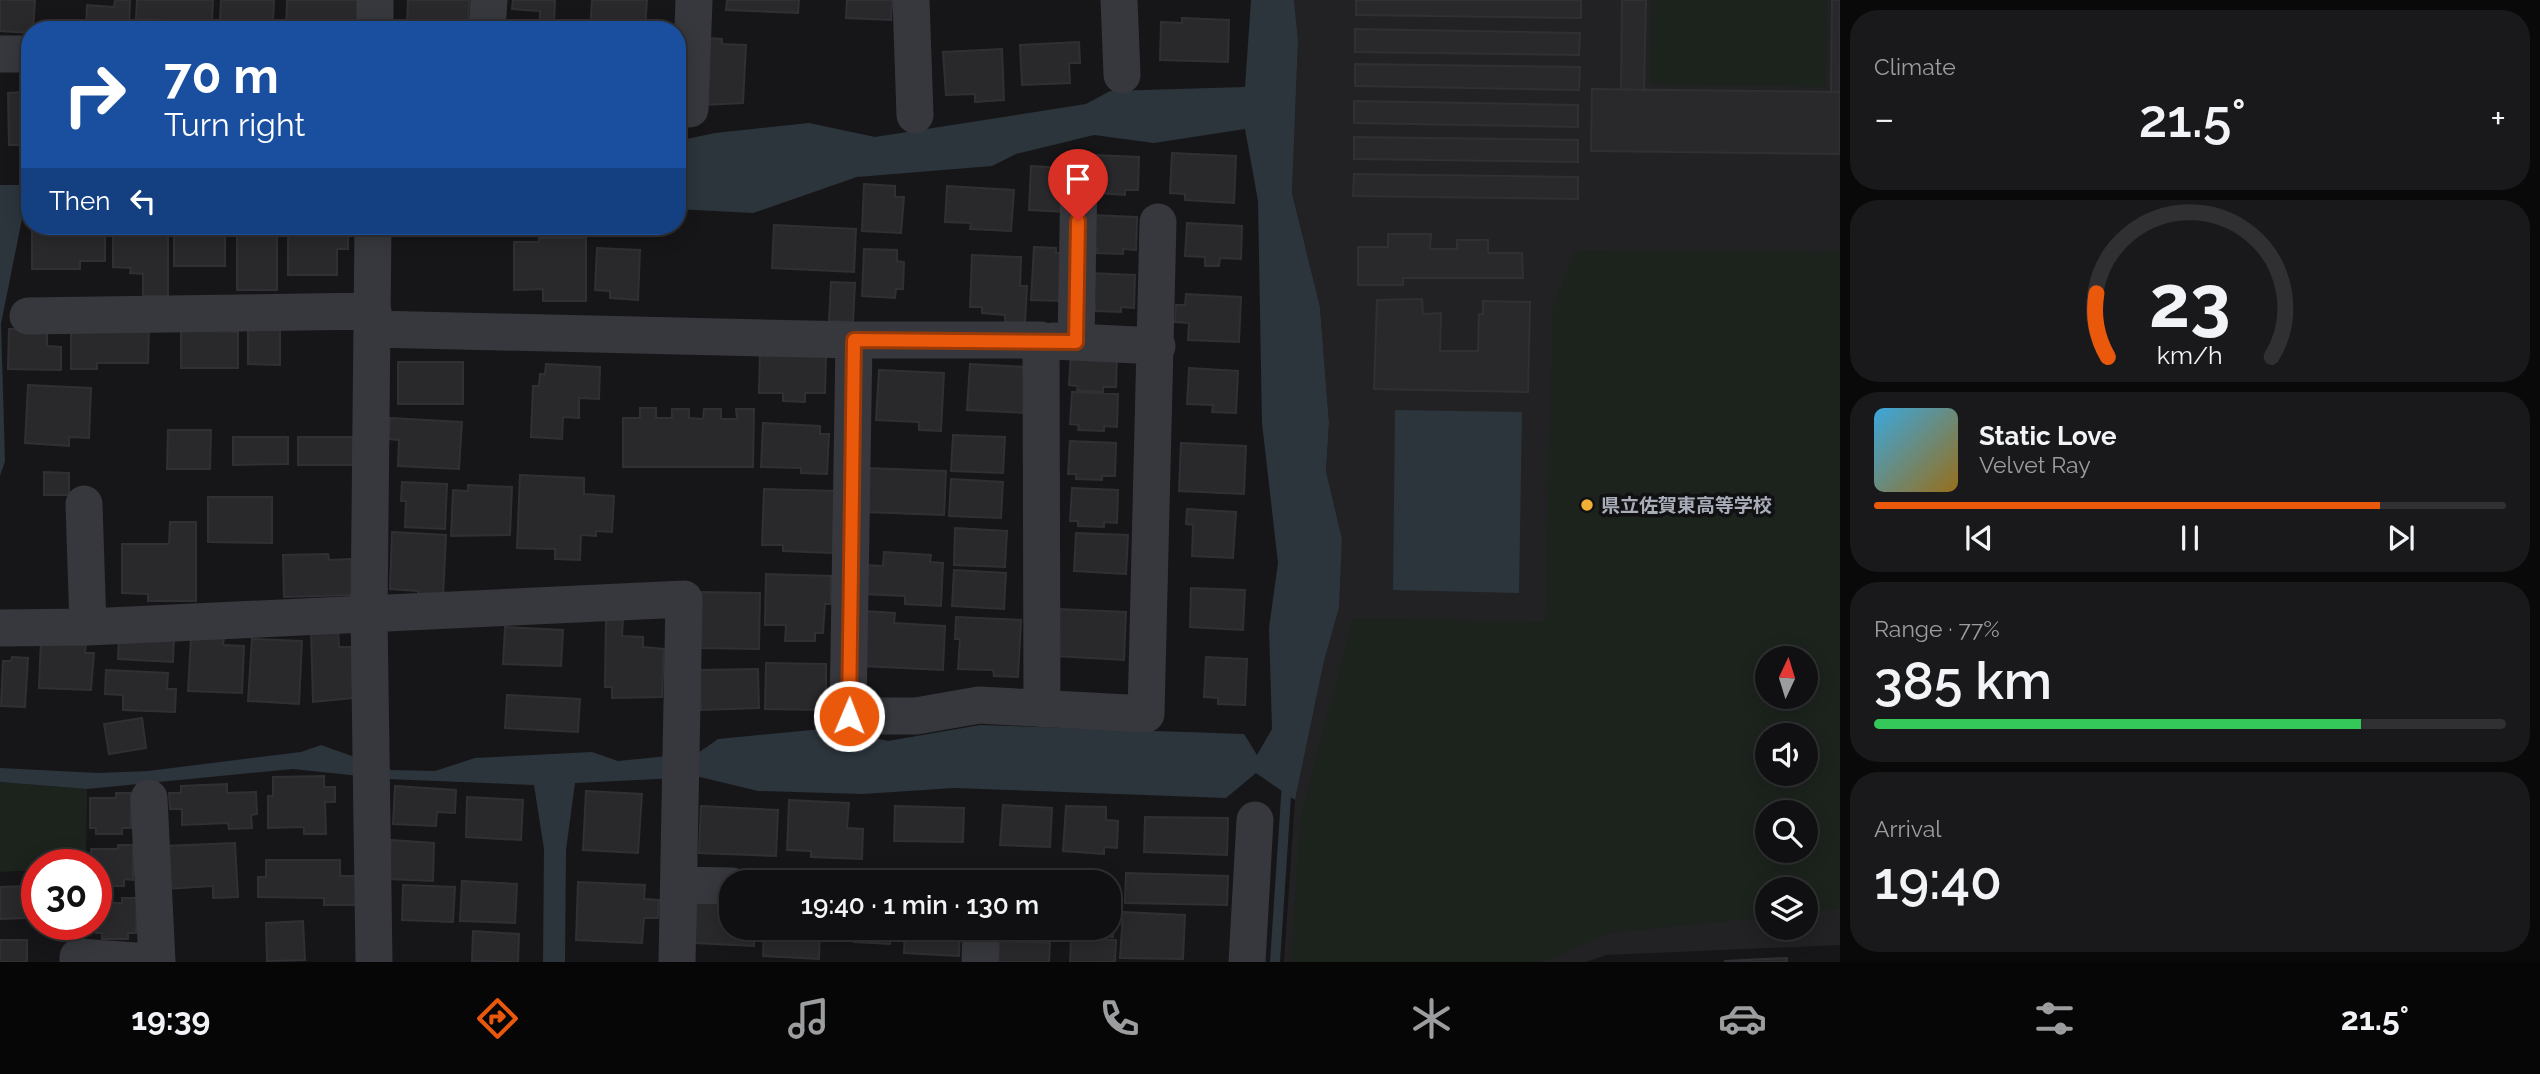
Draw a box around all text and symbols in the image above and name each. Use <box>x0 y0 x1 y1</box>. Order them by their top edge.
text: 70 m <box>164 47 279 104</box>
icon: right <box>49 49 140 140</box>
text: Climate <box>1874 53 1956 80</box>
text: 21.5° <box>2139 88 2246 149</box>
text: − <box>1874 96 1894 141</box>
text: + <box>2490 96 2506 141</box>
text: Turn right <box>164 106 305 143</box>
pin <box>1048 149 1108 221</box>
icon: arrive <box>1059 160 1097 198</box>
icon: left <box>124 182 162 220</box>
text: Then <box>49 186 110 216</box>
text: 23 <box>2149 259 2231 344</box>
text: km/h <box>2157 340 2223 370</box>
text: Static Love <box>1979 421 2117 451</box>
text: Velvet Ray <box>1979 451 2091 478</box>
place label: 県立佐賀東高等学校 <box>1601 494 1772 516</box>
marker: 県立佐賀東高等学校 <box>1579 497 1595 513</box>
icon: previous <box>1960 519 1998 557</box>
icon: pause <box>2171 519 2209 557</box>
icon: next <box>2382 519 2420 557</box>
text: Range · 77% <box>1874 615 2000 642</box>
north arrow <box>1755 646 1818 709</box>
map controls <box>1755 646 1818 940</box>
text: 385 km <box>1874 650 2052 711</box>
position arrow <box>812 679 886 753</box>
button: sound <box>1755 723 1818 786</box>
button: search <box>1755 800 1818 863</box>
text: Arrival <box>1874 815 1941 842</box>
speed limit sign: 30 <box>21 849 112 940</box>
text: 19:40 <box>1874 850 2002 911</box>
button: layers <box>1755 877 1818 940</box>
text: 19:40 · 1 min · 130 m <box>801 890 1039 920</box>
icon: directions <box>473 994 522 1043</box>
icon: music <box>784 994 833 1043</box>
icon: phone <box>1095 994 1144 1043</box>
icon: climate <box>1407 994 1456 1043</box>
icon: car <box>1718 994 1767 1043</box>
icon: filters <box>2030 994 2079 1043</box>
text: 19:39 <box>131 1000 210 1037</box>
text: 21.5° <box>2341 1000 2409 1037</box>

